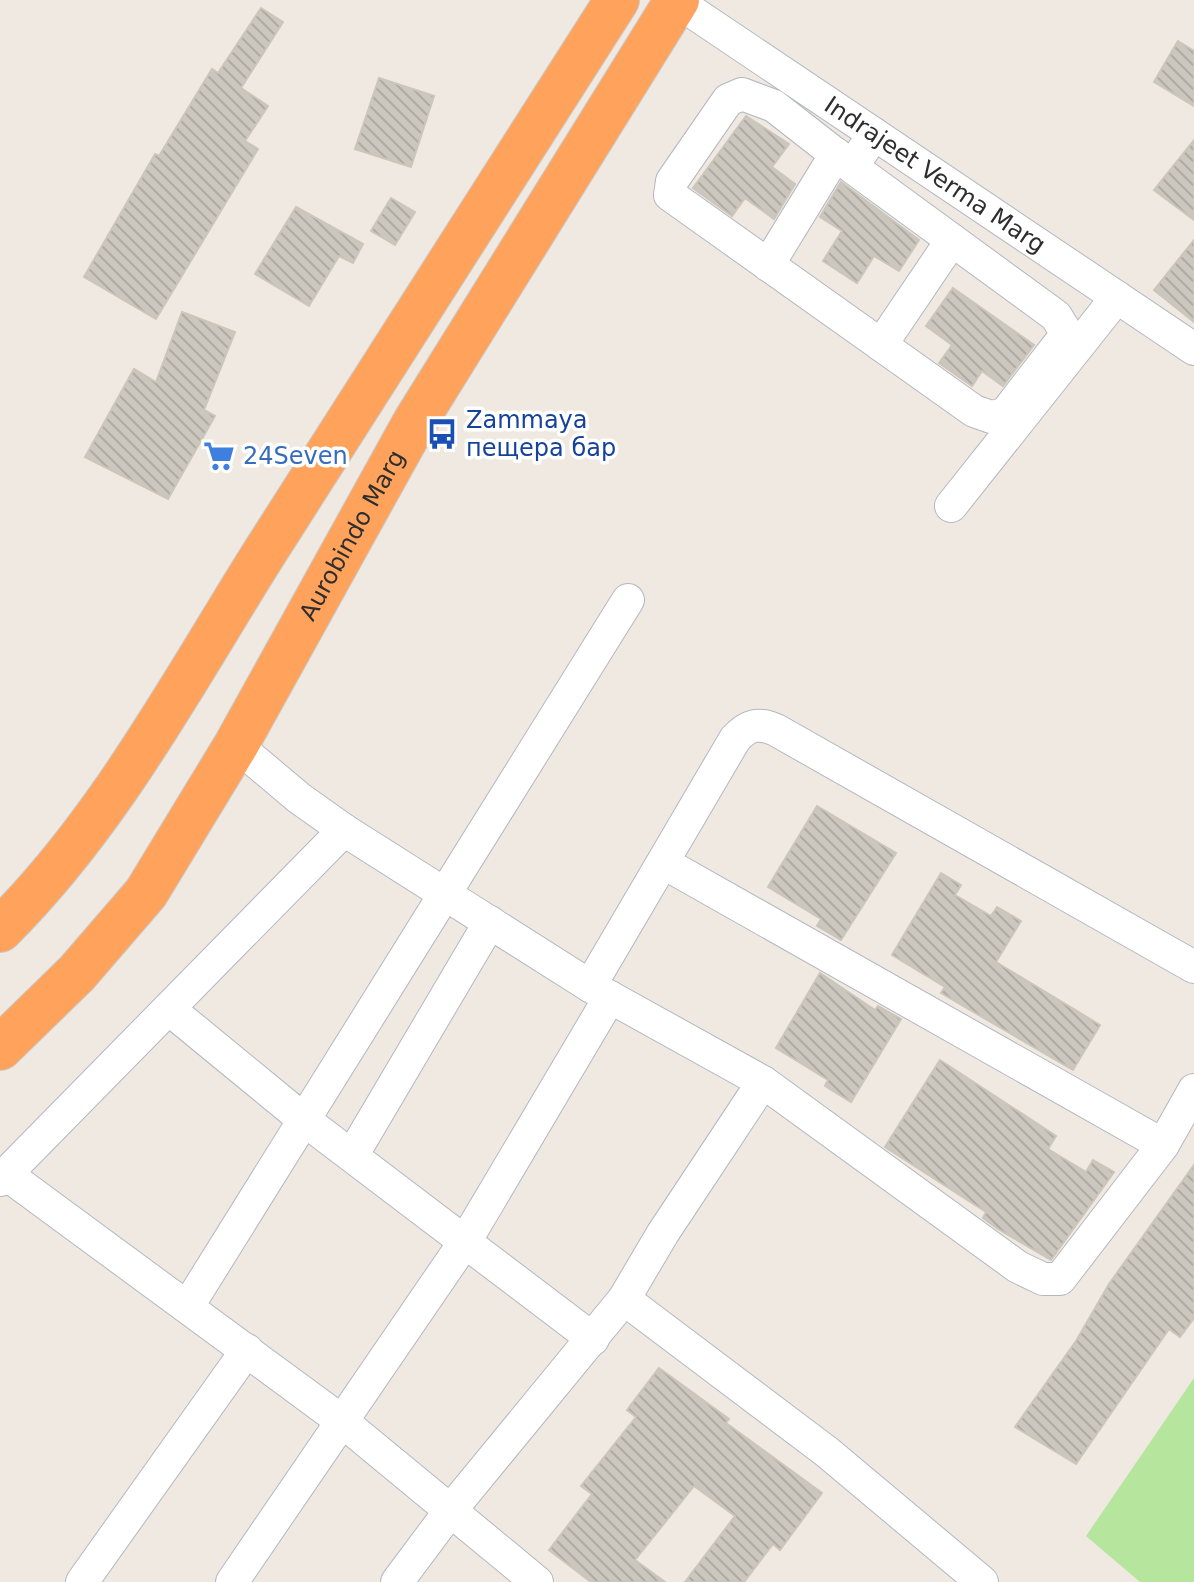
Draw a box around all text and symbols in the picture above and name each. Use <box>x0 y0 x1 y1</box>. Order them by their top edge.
street label: Indrajeet Verma Marg <box>819 91 1051 259</box>
place label: Zammaya пещера бар <box>466 406 616 462</box>
bus stop icon: Zammaya пещера бар <box>425 417 459 451</box>
supermarket icon: 24Seven <box>202 439 236 473</box>
place label: 24Seven <box>243 442 348 470</box>
street label: Aurobindo Marg <box>294 445 411 625</box>

